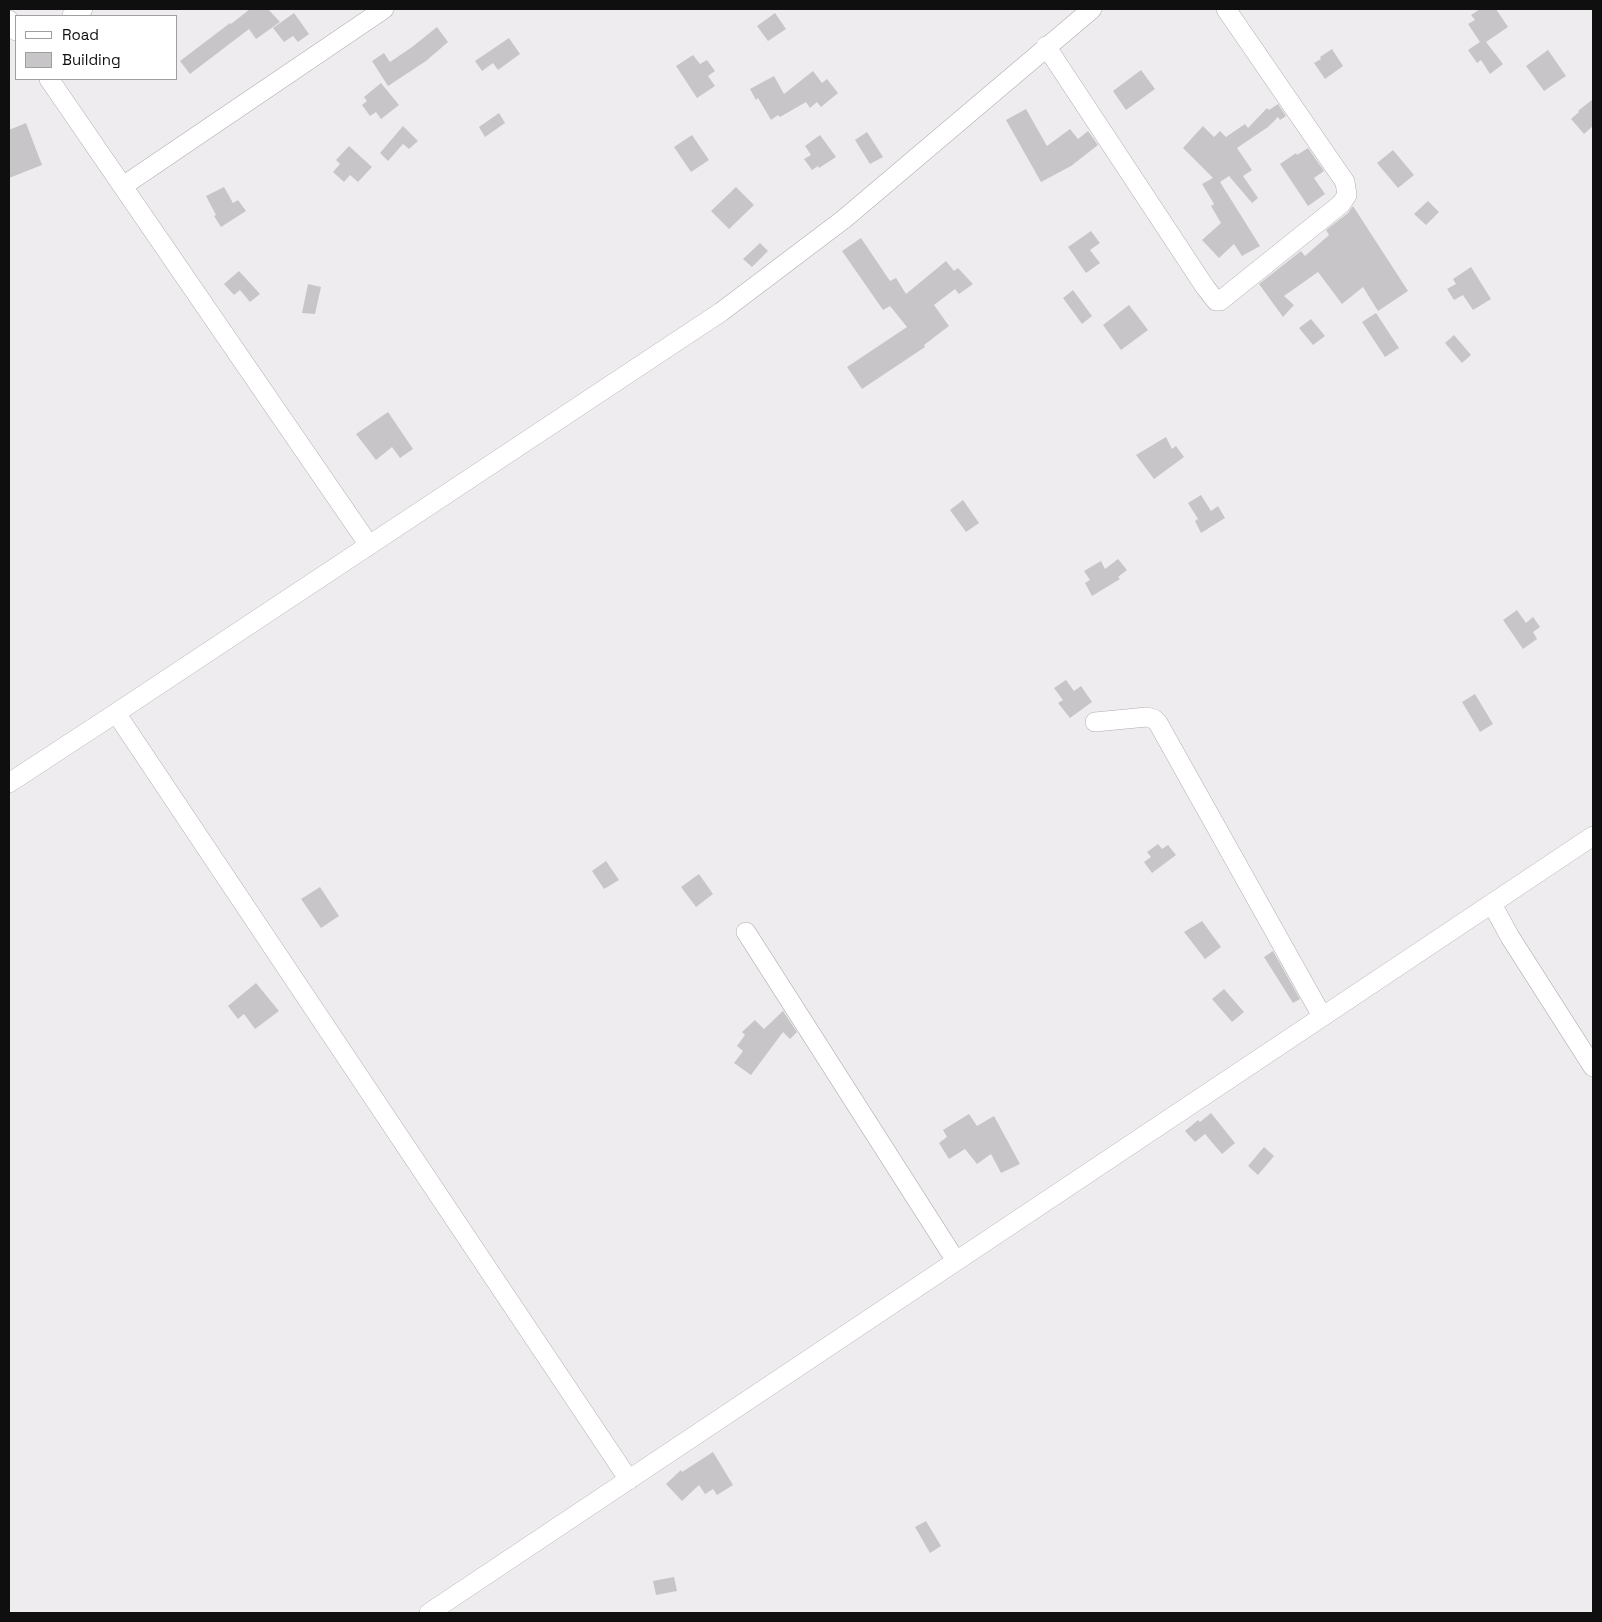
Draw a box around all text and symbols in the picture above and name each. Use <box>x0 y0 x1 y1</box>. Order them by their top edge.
legend <box>15 15 178 80</box>
text: Road <box>62 25 99 44</box>
text: Building <box>62 50 121 69</box>

